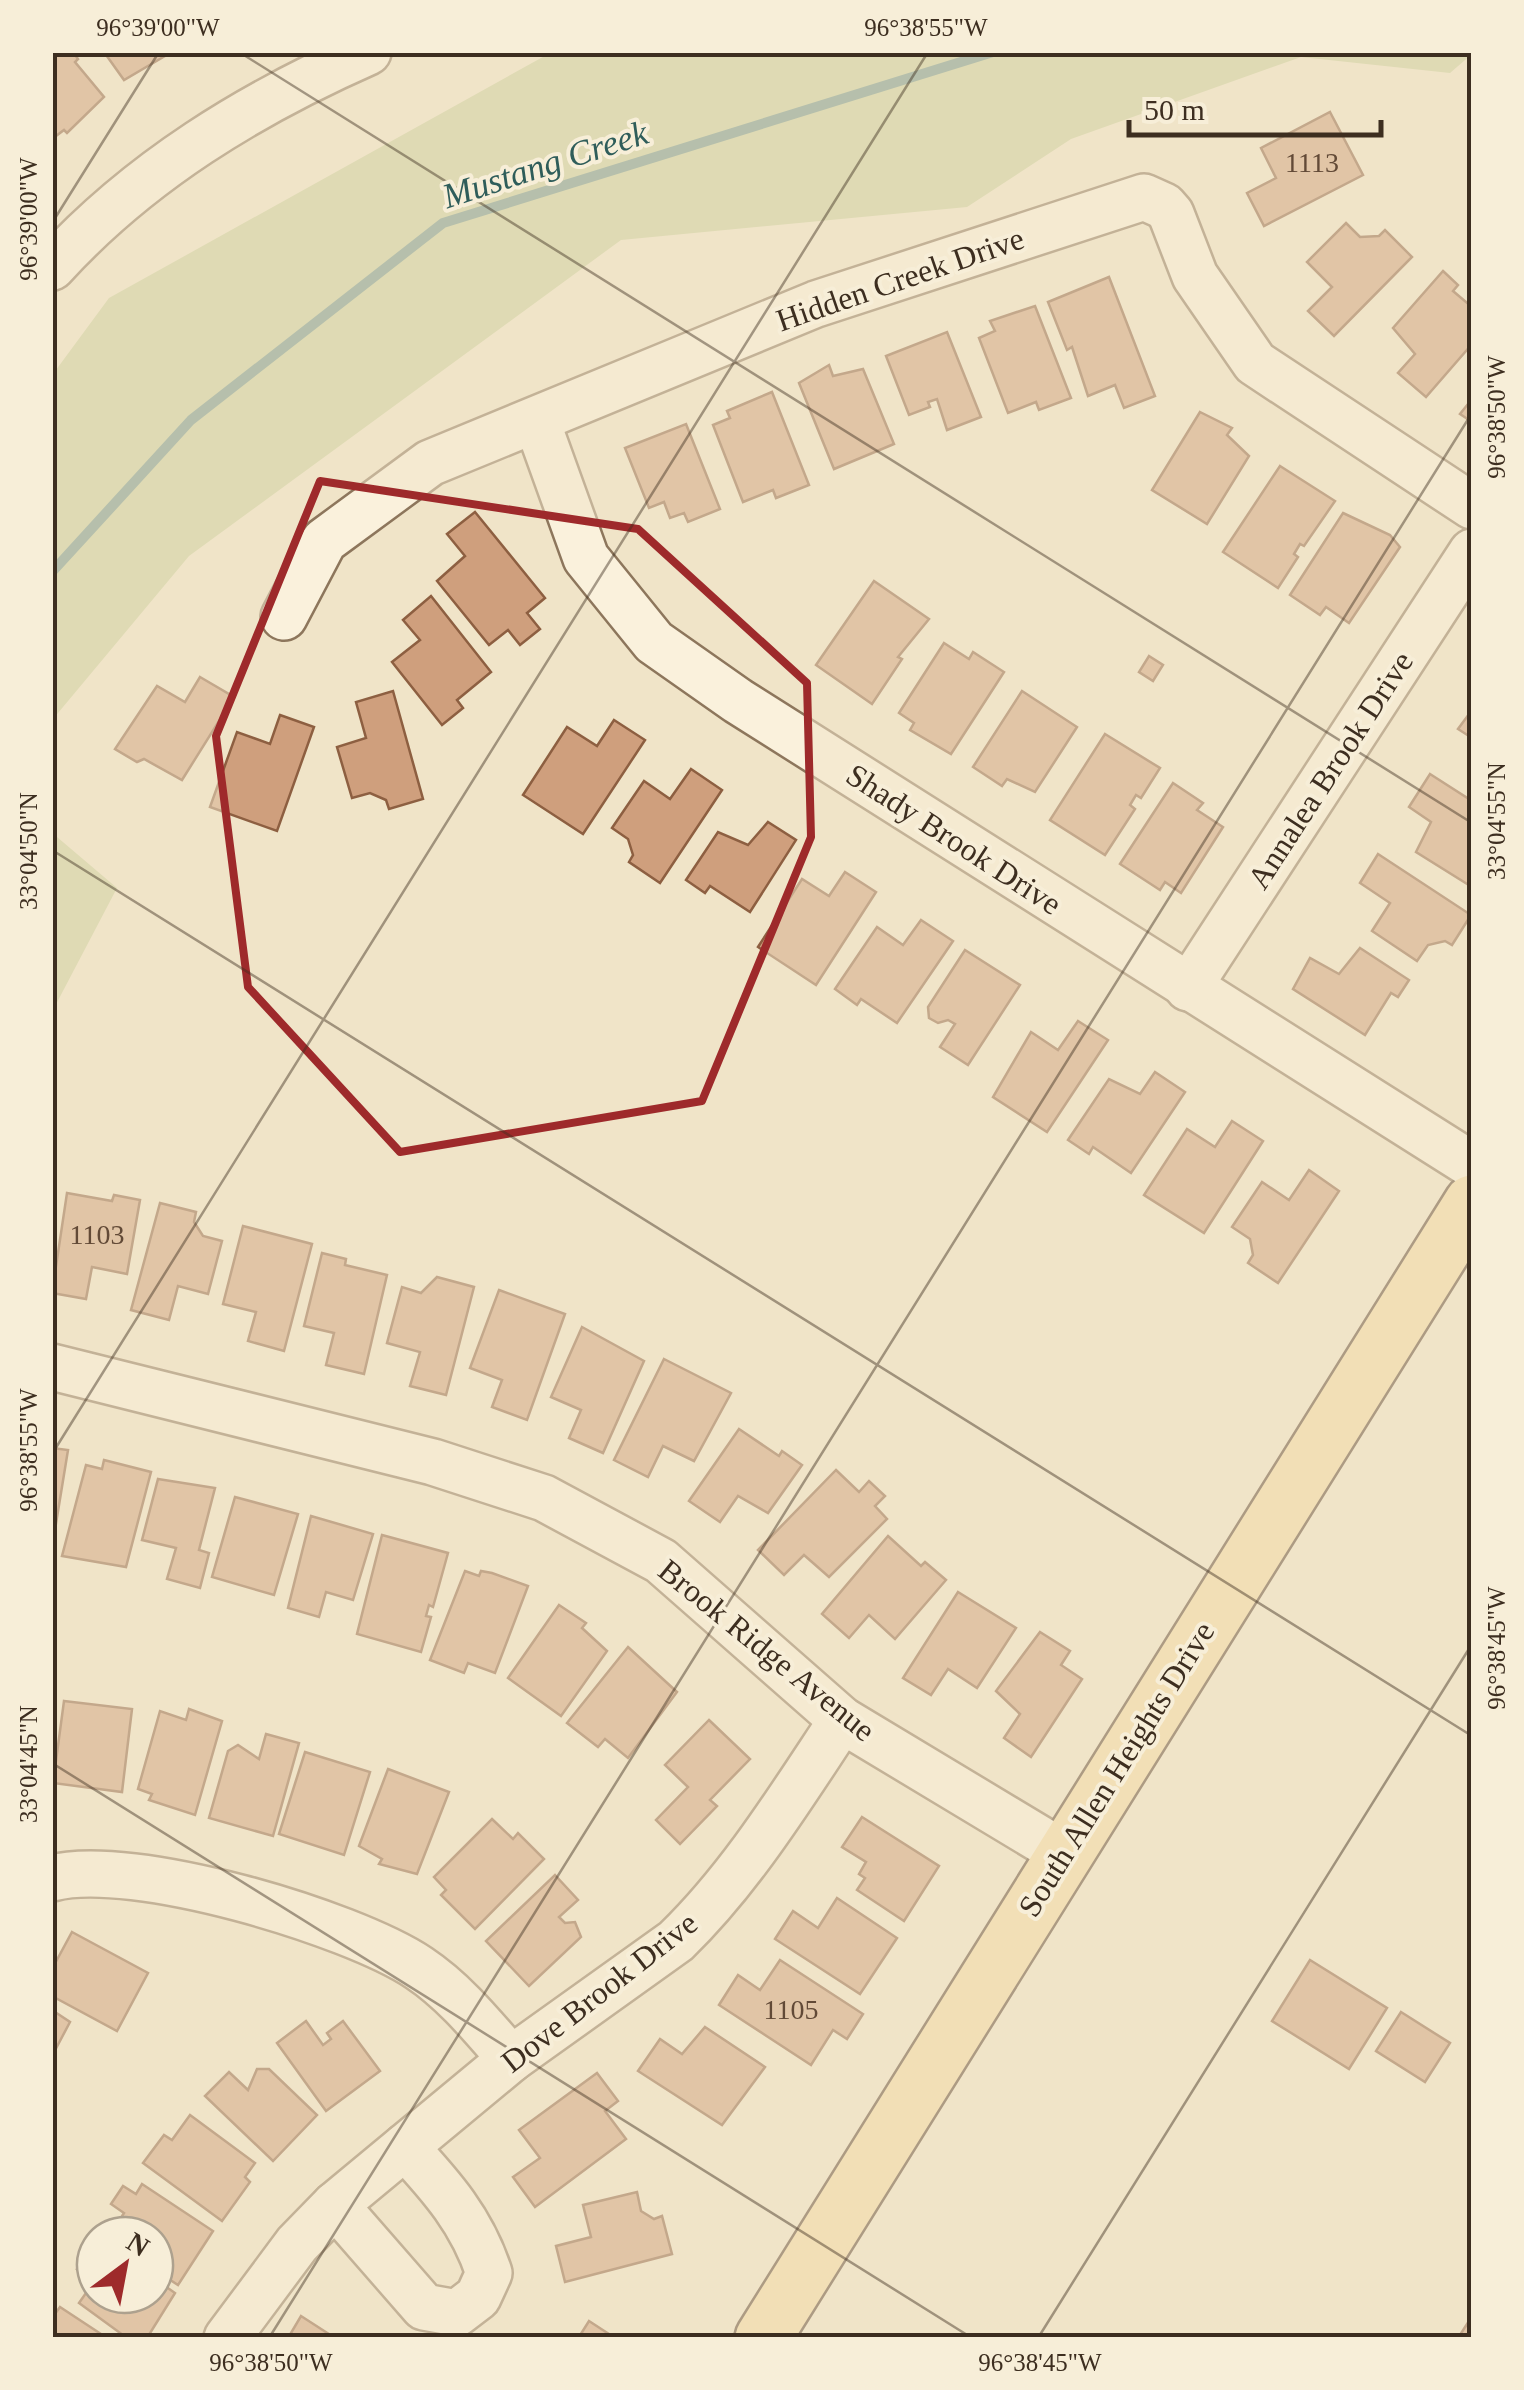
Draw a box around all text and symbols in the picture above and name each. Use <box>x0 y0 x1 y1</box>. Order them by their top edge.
text: 96°39'00"W <box>96 14 220 41</box>
text: 96°38'55"W <box>864 14 988 41</box>
scale bar <box>1129 75 1382 137</box>
text: 50 m <box>1144 93 1205 126</box>
water label: Mustang Creek <box>437 112 654 216</box>
house number: 1113 <box>1285 147 1339 178</box>
text: 96°39'00"W <box>15 157 42 281</box>
street label: Hidden Creek Drive <box>771 220 1029 338</box>
text: 96°38'50"W <box>1483 355 1510 479</box>
street label: Annalea Brook Drive <box>1240 645 1420 895</box>
street label: Shady Brook Drive <box>840 756 1068 922</box>
text: 33°04'55"N <box>1483 762 1510 880</box>
text: 33°04'50"N <box>15 792 42 910</box>
house number: 1103 <box>70 1219 124 1250</box>
text: 96°38'55"W <box>15 1388 42 1512</box>
street label: Brook Ridge Avenue <box>652 1552 882 1748</box>
text: 96°38'45"W <box>1483 1586 1510 1710</box>
street label: South Allen Heights Drive <box>1011 1615 1221 1923</box>
text: 33°04'45"N <box>15 1705 42 1823</box>
street label: Dove Brook Drive <box>494 1904 704 2080</box>
house number: 1105 <box>764 1994 818 2025</box>
north arrow <box>75 2215 175 2315</box>
text: N <box>121 2226 155 2263</box>
text: 96°38'50"W <box>209 2349 333 2376</box>
text: 96°38'45"W <box>978 2349 1102 2376</box>

